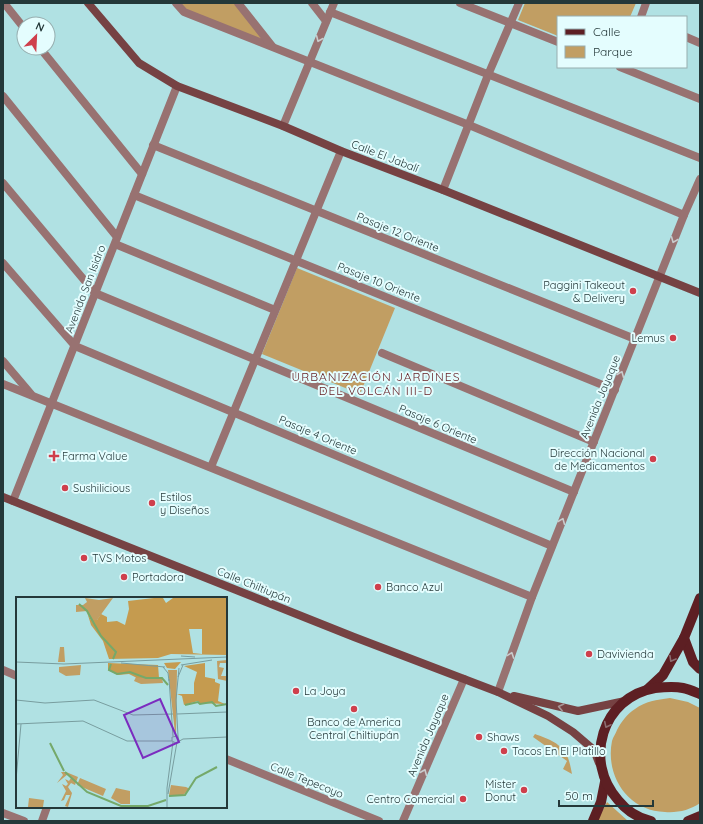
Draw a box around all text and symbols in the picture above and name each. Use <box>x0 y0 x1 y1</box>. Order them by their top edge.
north arrow <box>16 16 56 56</box>
legend <box>557 16 687 68</box>
text: N <box>34 19 47 35</box>
text: Calle <box>593 24 621 39</box>
one-way arrow <box>316 34 324 42</box>
text: Parque <box>593 44 633 59</box>
street label: Calle El Jabalí <box>349 137 421 175</box>
street label: Pasaje 12 Oriente <box>355 209 441 255</box>
one-way arrow <box>671 236 679 244</box>
street label: Avenida San Isidro <box>62 242 108 335</box>
street label: Pasaje 10 Oriente <box>335 259 423 305</box>
place label: Paggini Takeout & Delivery <box>543 278 625 305</box>
marker: Paggini Takeout & Delivery <box>628 286 638 296</box>
place label: Lemus <box>631 331 665 345</box>
marker: Lemus <box>668 333 678 343</box>
street label: Avenida Jayaque <box>577 353 623 441</box>
district label: URBANIZACIÓN JARDINES DEL VOLCÁN III-D <box>292 369 460 398</box>
one-way arrow <box>616 370 624 377</box>
street label: Pasaje 6 Oriente <box>397 401 479 447</box>
street label: Pasaje 4 Oriente <box>277 412 359 458</box>
place label: Dirección Nacional de Medicamentos <box>550 446 645 473</box>
place label: Farma Value <box>62 449 127 463</box>
marker: Farma Value <box>49 451 59 461</box>
marker: Dirección Nacional de Medicamentos <box>648 454 658 464</box>
place label: Sushilicious <box>73 481 130 495</box>
marker: Sushilicious <box>60 483 70 493</box>
place label: Estilos y Diseños <box>160 490 209 517</box>
marker: Estilos y Diseños <box>147 498 157 508</box>
one-way arrow <box>558 517 566 524</box>
place label: TVS Motos <box>92 551 146 565</box>
marker: TVS Motos <box>79 553 89 563</box>
street label: Calle Chiltiupán <box>215 564 293 606</box>
place label: Portadora <box>132 570 184 584</box>
marker: Portadora <box>119 572 129 582</box>
place label: Banco Azul <box>386 580 443 594</box>
marker: Banco Azul <box>373 582 383 592</box>
inset map <box>16 597 227 808</box>
place label: Davivienda <box>597 647 654 661</box>
marker: Davivienda <box>584 649 594 659</box>
one-way arrow <box>506 652 515 659</box>
one-way arrow <box>670 655 677 662</box>
place label: La Joya <box>304 684 345 698</box>
marker: La Joya <box>291 686 301 696</box>
street label: Avenida Jayaque <box>404 691 452 779</box>
marker: Banco de America Central Chiltiupán <box>349 704 359 714</box>
one-way arrow <box>557 704 564 712</box>
place label: Banco de America Central Chiltiupán <box>307 715 401 742</box>
one-way arrow <box>604 720 612 728</box>
place label: Shaws <box>487 730 519 744</box>
marker: Shaws <box>474 732 484 742</box>
place label: Tacos En El Platillo <box>512 744 606 758</box>
marker: Tacos En El Platillo <box>499 746 509 756</box>
street label: Calle Tepecoyo <box>268 759 346 801</box>
one-way arrow <box>420 769 428 776</box>
place label: Mister Donut <box>485 777 517 804</box>
scale bar <box>559 782 653 808</box>
marker: Mister Donut <box>519 785 529 795</box>
text: 50 m <box>565 788 593 803</box>
place label: Centro Comercial <box>367 792 455 806</box>
marker: Centro Comercial <box>458 794 468 804</box>

